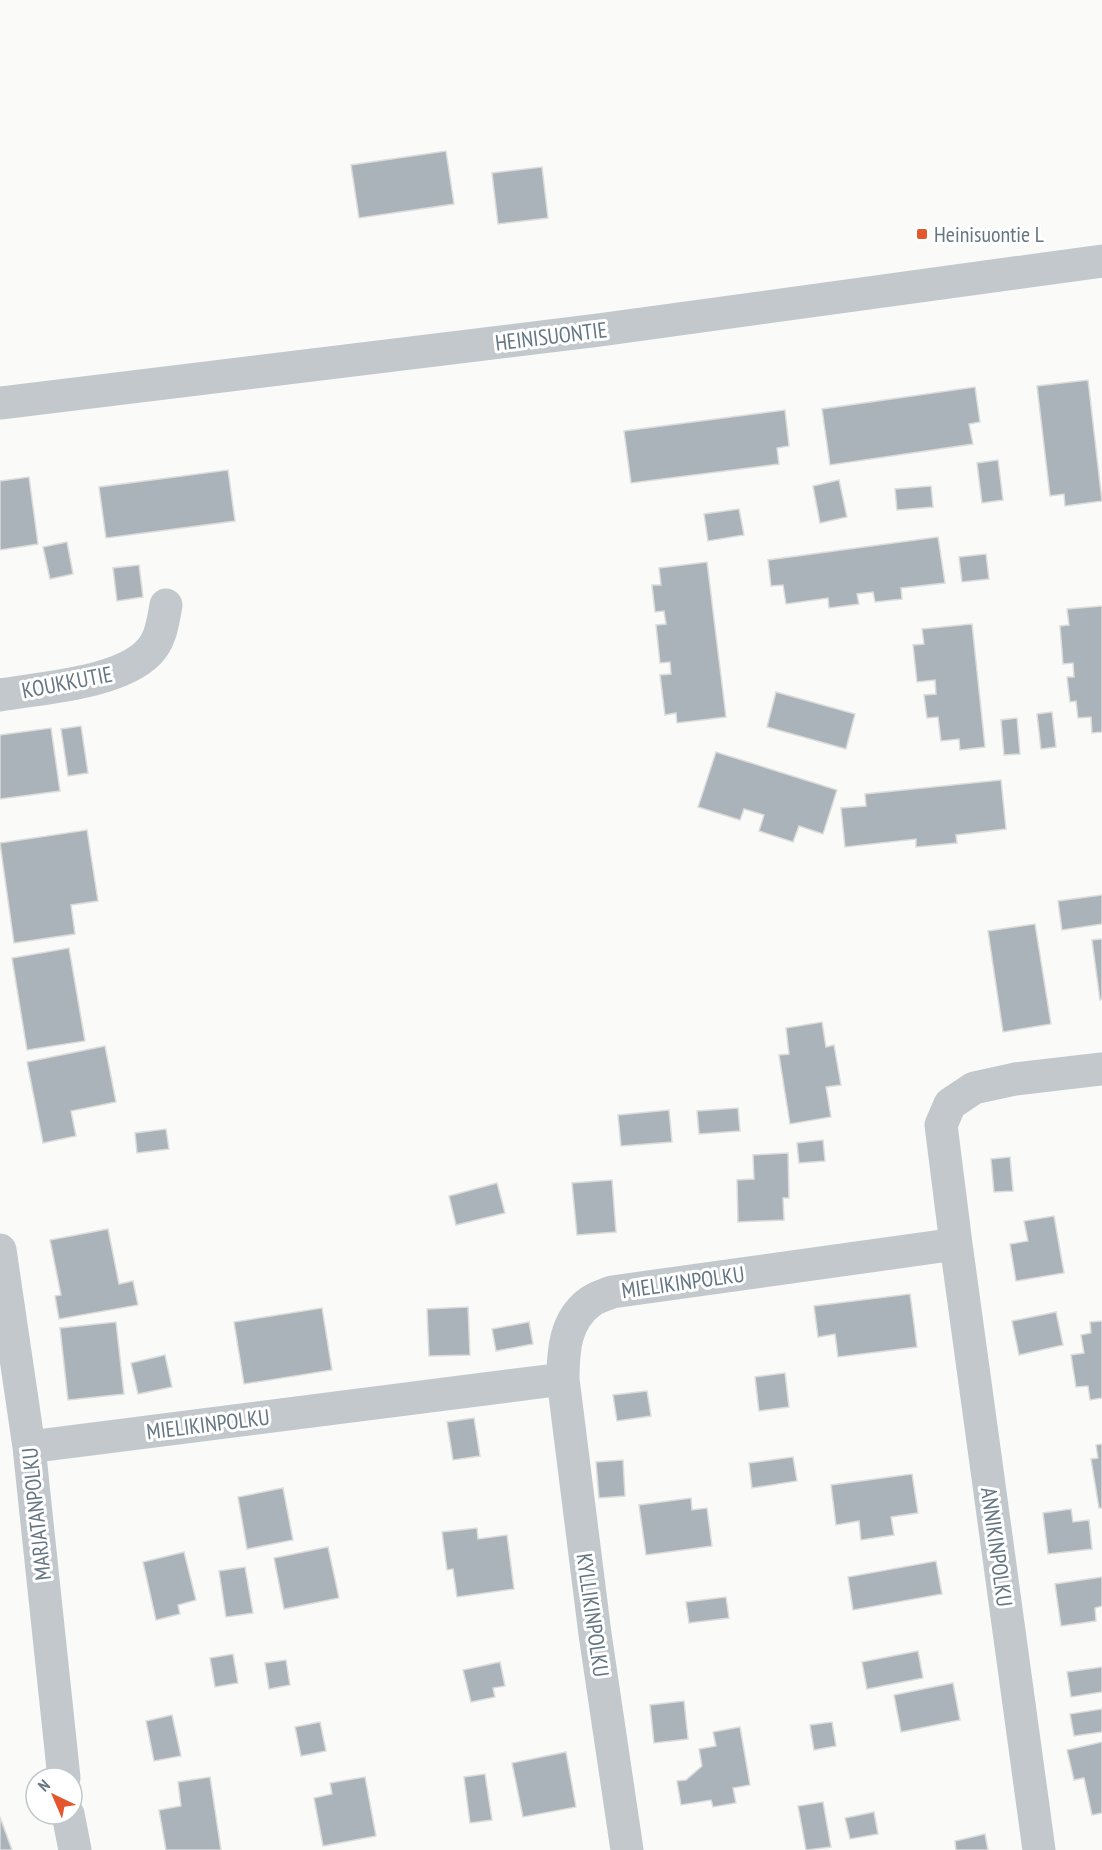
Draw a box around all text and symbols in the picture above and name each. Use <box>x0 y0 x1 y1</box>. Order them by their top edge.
place label: Heinisuontie L <box>934 220 1044 248</box>
marker: Heinisuontie L <box>915 227 929 241</box>
street label: HEINISUONTIE <box>493 315 609 357</box>
street label: KOUKKUTIE <box>19 660 115 704</box>
street label: MIELIKINPOLKU <box>620 1260 746 1304</box>
street label: MIELIKINPOLKU <box>145 1403 271 1445</box>
street label: MARJATANPOLKU <box>15 1446 57 1582</box>
street label: ANNIKINPOLKU <box>975 1486 1019 1608</box>
street label: KYLLIKINPOLKU <box>570 1551 616 1679</box>
north arrow <box>24 1766 84 1826</box>
text: N <box>34 1775 54 1795</box>

